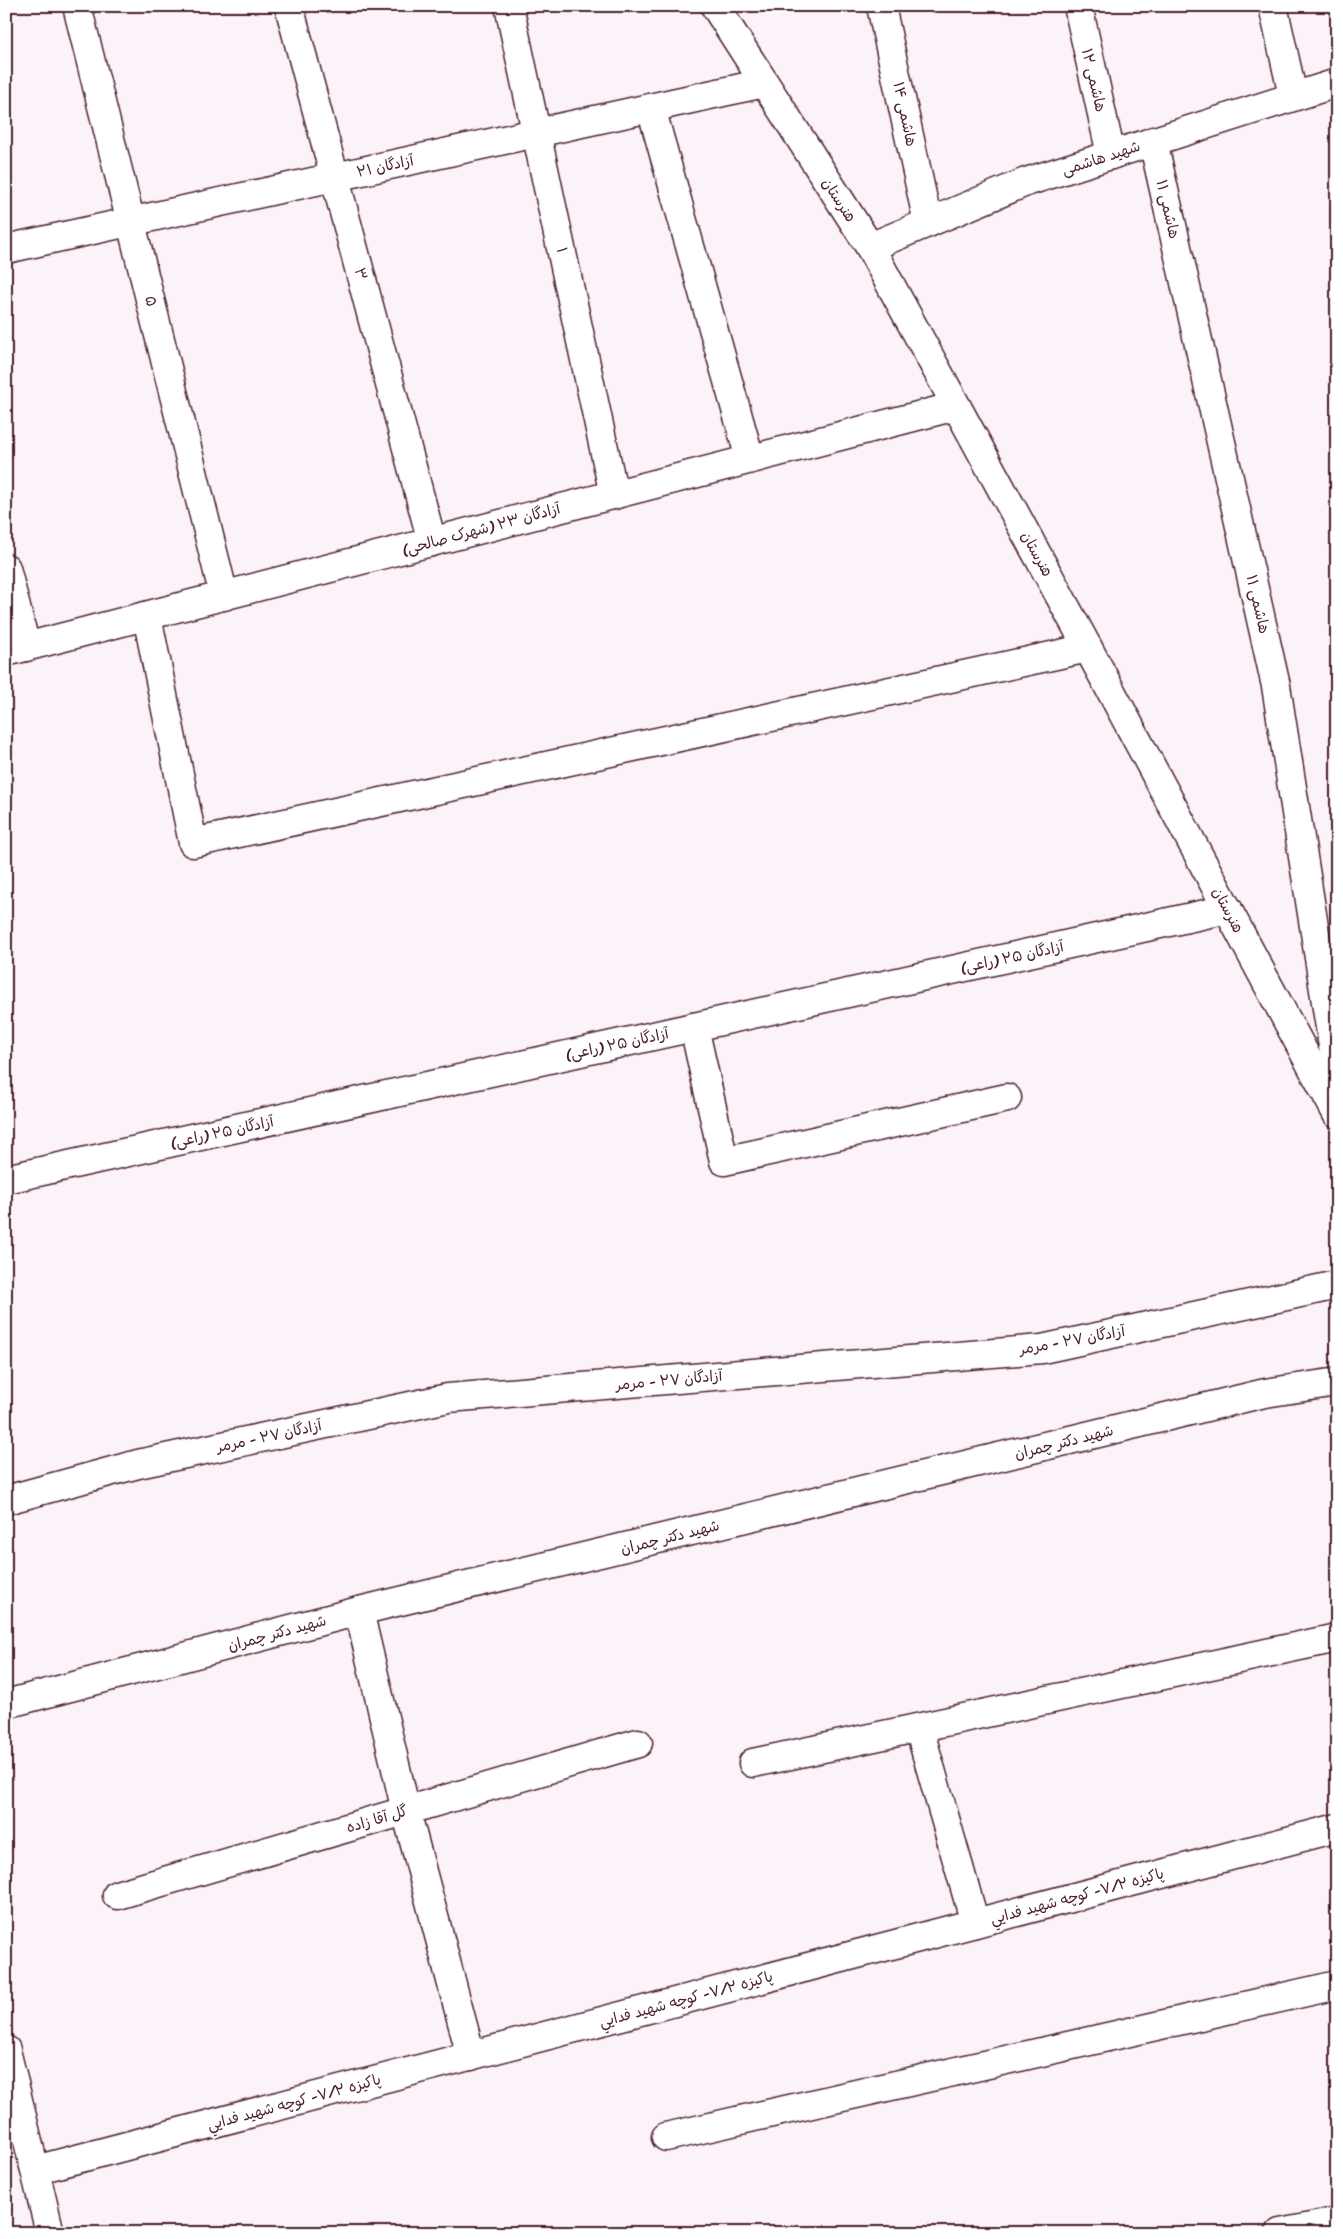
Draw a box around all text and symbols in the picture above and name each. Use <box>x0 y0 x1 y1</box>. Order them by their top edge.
street label: هاشمی ۱۲ <box>1074 46 1114 114</box>
street label: هاشمی ۱۴ <box>885 79 925 149</box>
street label: شهید هاشمی <box>1058 133 1144 183</box>
street label: آزادگان ۲۱ <box>354 147 417 185</box>
street label: هنرستان <box>815 172 863 228</box>
street label: هاشمی ۱۱ <box>1149 177 1187 241</box>
street label: ۱ <box>549 245 575 255</box>
street label: ۳ <box>347 265 375 283</box>
street label: ۵ <box>137 293 165 309</box>
street label: آزادگان ۲۳ (شهرک صالحی) <box>399 495 564 563</box>
street label: هنرستان <box>1014 526 1060 582</box>
street label: هاشمی ۱۱ <box>1239 572 1277 636</box>
street label: هنرستان <box>1205 882 1251 938</box>
street label: آزادگان ۲۵ (راعی) <box>958 933 1067 981</box>
street label: آزادگان ۲۵ (راعی) <box>563 1020 672 1068</box>
street label: آزادگان ۲۵ (راعی) <box>168 1108 277 1156</box>
street label: آزادگان ۲۷ - مرمر <box>1015 1318 1128 1362</box>
street label: آزادگان ۲۷ - مرمر <box>613 1362 725 1398</box>
street label: آزادگان ۲۷ - مرمر <box>212 1412 325 1460</box>
street label: شهید دکتر چمران <box>1012 1417 1116 1467</box>
street label: شهید دکتر چمران <box>618 1512 722 1562</box>
street label: شهید دکتر چمران <box>225 1607 329 1659</box>
street label: گل آقا زاده <box>343 1798 411 1840</box>
street label: پاکیزه ۷/۲- كوچه شهيد فدايي <box>987 1860 1167 1932</box>
street label: پاکیزه ۷/۲- كوچه شهيد فدايي <box>596 1963 776 2035</box>
street label: پاکیزه ۷/۲- كوچه شهيد فدايي <box>204 2066 384 2138</box>

